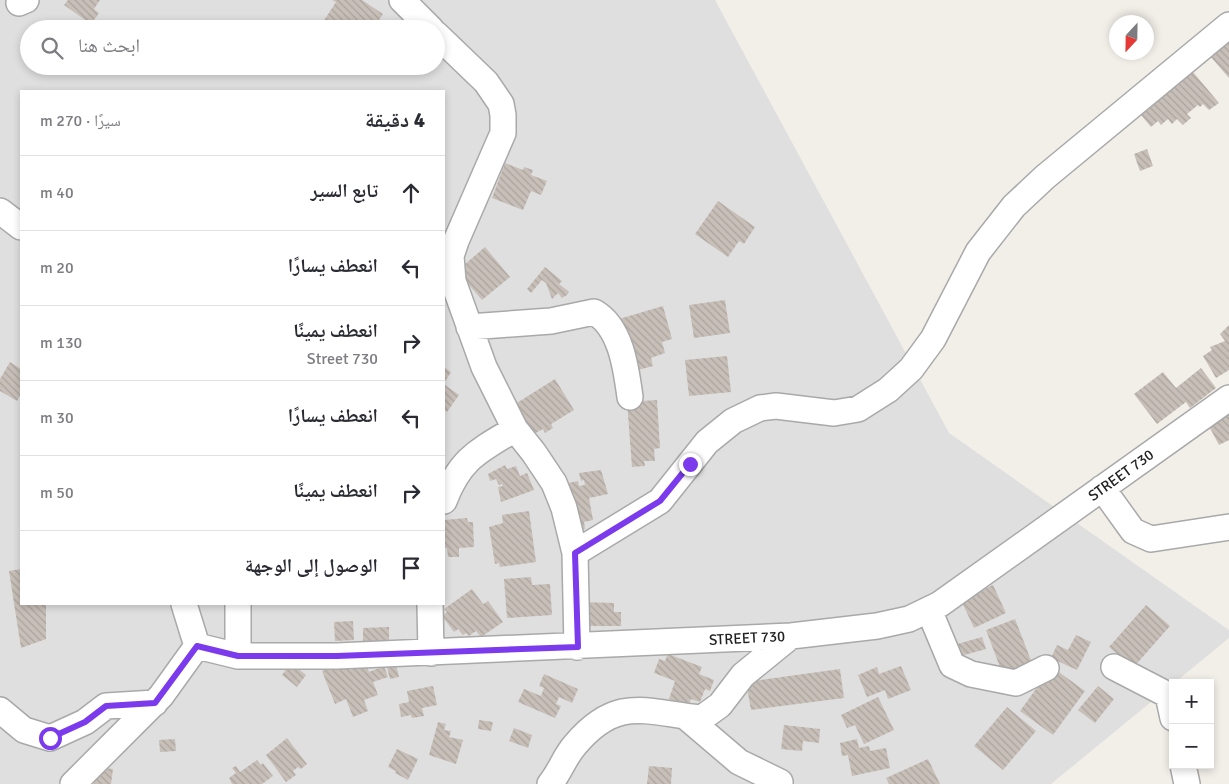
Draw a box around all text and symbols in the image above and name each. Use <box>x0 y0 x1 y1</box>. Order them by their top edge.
north arrow <box>1109 15 1154 60</box>
search box <box>20 20 445 75</box>
icon: search <box>38 34 66 62</box>
text: ابحث هنا <box>78 34 140 58</box>
text: 4 دقيقة <box>365 107 425 133</box>
text: سيرًا · 270 m <box>40 111 121 131</box>
text: تابع السير <box>310 179 378 203</box>
icon: ahead <box>397 179 425 207</box>
text: 40 m <box>40 183 74 203</box>
text: انعطف يسارًا <box>288 254 378 278</box>
icon: left <box>397 254 425 282</box>
text: 20 m <box>40 258 74 278</box>
text: انعطف يمينًا <box>293 319 378 343</box>
icon: right <box>397 329 425 357</box>
text: 130 m <box>40 333 82 353</box>
text: Street 730 <box>307 349 378 369</box>
text: انعطف يسارًا <box>288 404 378 428</box>
icon: left <box>397 404 425 432</box>
text: 30 m <box>40 408 74 428</box>
street label: STREET 730 <box>1085 445 1157 505</box>
route end <box>679 453 702 476</box>
text: انعطف يمينًا <box>293 479 378 503</box>
icon: right <box>397 479 425 507</box>
text: 50 m <box>40 483 74 503</box>
text: الوصول إلى الوجهة <box>245 554 378 578</box>
icon: arrive <box>397 554 425 582</box>
street label: STREET 730 <box>708 627 786 649</box>
map controls <box>1169 679 1214 769</box>
button: + <box>1169 679 1214 724</box>
button: − <box>1169 724 1214 769</box>
route start <box>39 727 62 750</box>

